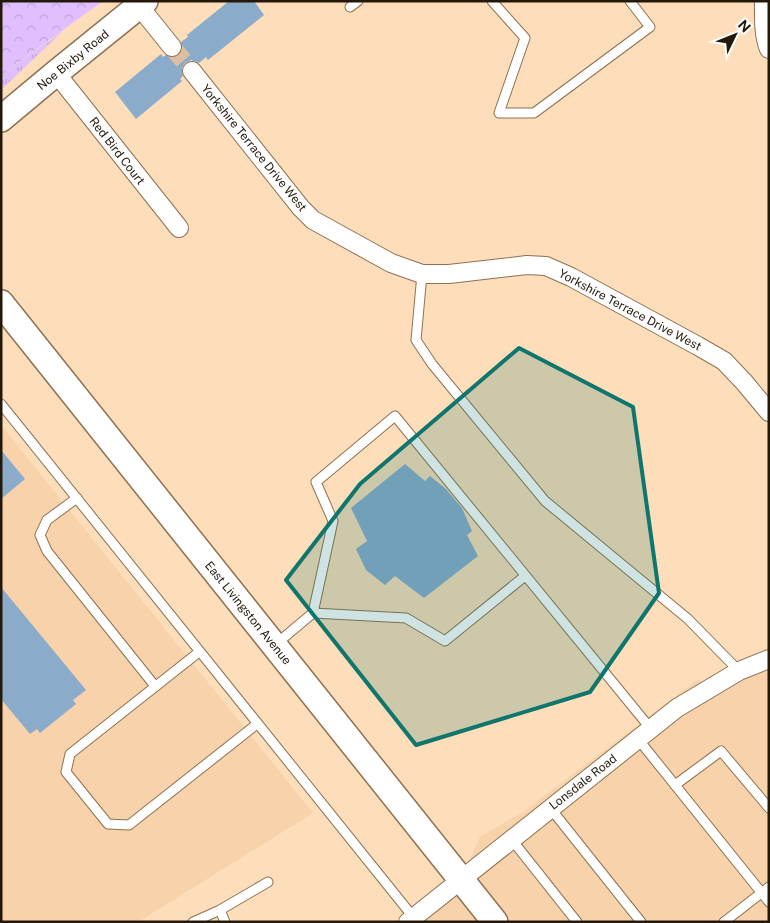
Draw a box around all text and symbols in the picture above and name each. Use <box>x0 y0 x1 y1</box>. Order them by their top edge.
north arrow <box>710 10 760 60</box>
text: N <box>735 17 754 36</box>
street label: Noe Bixby Road <box>34 27 112 93</box>
street label: Yorkshire Terrace Drive West <box>198 82 310 215</box>
street label: Red Bird Court <box>86 114 148 188</box>
street label: Yorkshire Terrace Drive West <box>556 266 704 354</box>
street label: East Livingston Avenue <box>202 558 294 668</box>
street label: Lonsdale Road <box>547 751 619 813</box>

